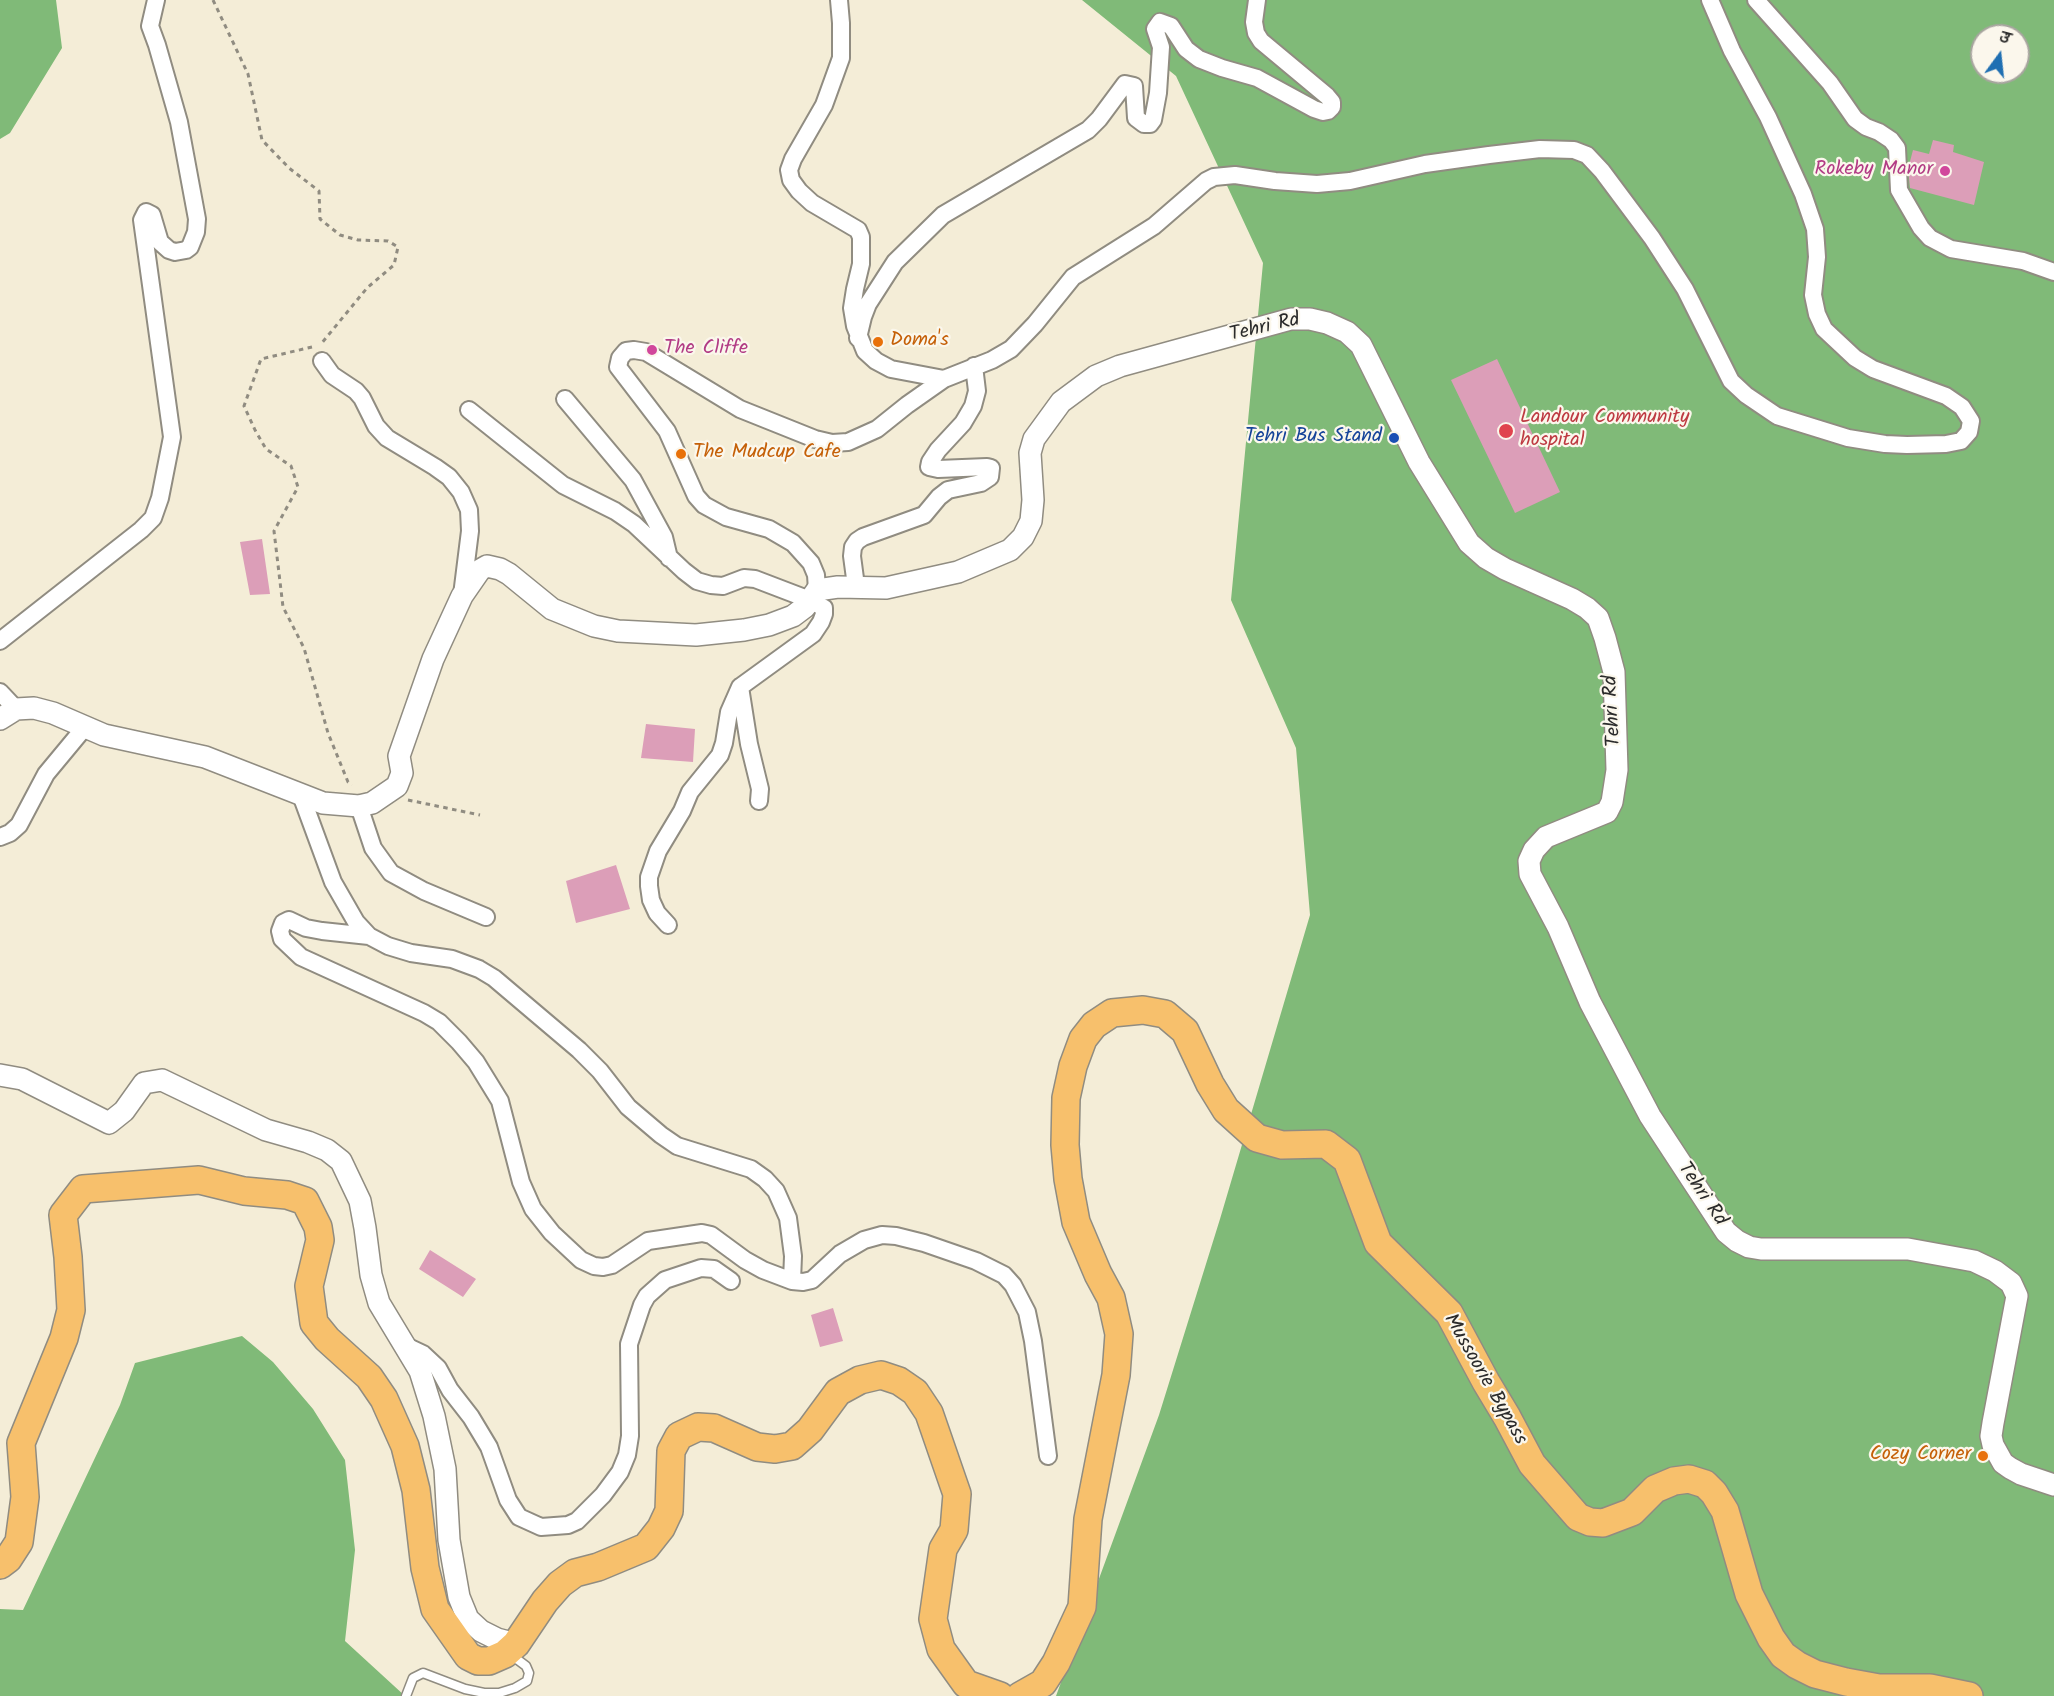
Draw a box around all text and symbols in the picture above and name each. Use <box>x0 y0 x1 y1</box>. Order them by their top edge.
north arrow <box>1970 24 2030 84</box>
text: उ <box>1996 25 2012 51</box>
place label: Rokeby Manor <box>1814 159 1933 183</box>
marker: Rokeby Manor <box>1938 164 1952 178</box>
street label: Tehri Rd <box>1227 309 1303 349</box>
place label: Doma's <box>890 330 949 354</box>
marker: Doma's <box>871 335 885 349</box>
place label: The Cliffe <box>664 338 748 362</box>
marker: The Cliffe <box>645 343 659 357</box>
place label: Landour Community hospital <box>1520 407 1689 454</box>
marker: Landour Community hospital <box>1497 422 1515 440</box>
place label: Tehri Bus Stand <box>1245 426 1382 450</box>
marker: Tehri Bus Stand <box>1387 431 1401 445</box>
place label: The Mudcup Cafe <box>693 442 841 466</box>
marker: The Mudcup Cafe <box>674 447 688 461</box>
street label: Tehri Rd <box>1600 675 1628 747</box>
street label: Tehri Rd <box>1671 1159 1731 1231</box>
street label: Mussoorie Bypass <box>1437 1310 1531 1450</box>
place label: Cozy Corner <box>1870 1444 1971 1468</box>
marker: Cozy Corner <box>1976 1449 1990 1463</box>

